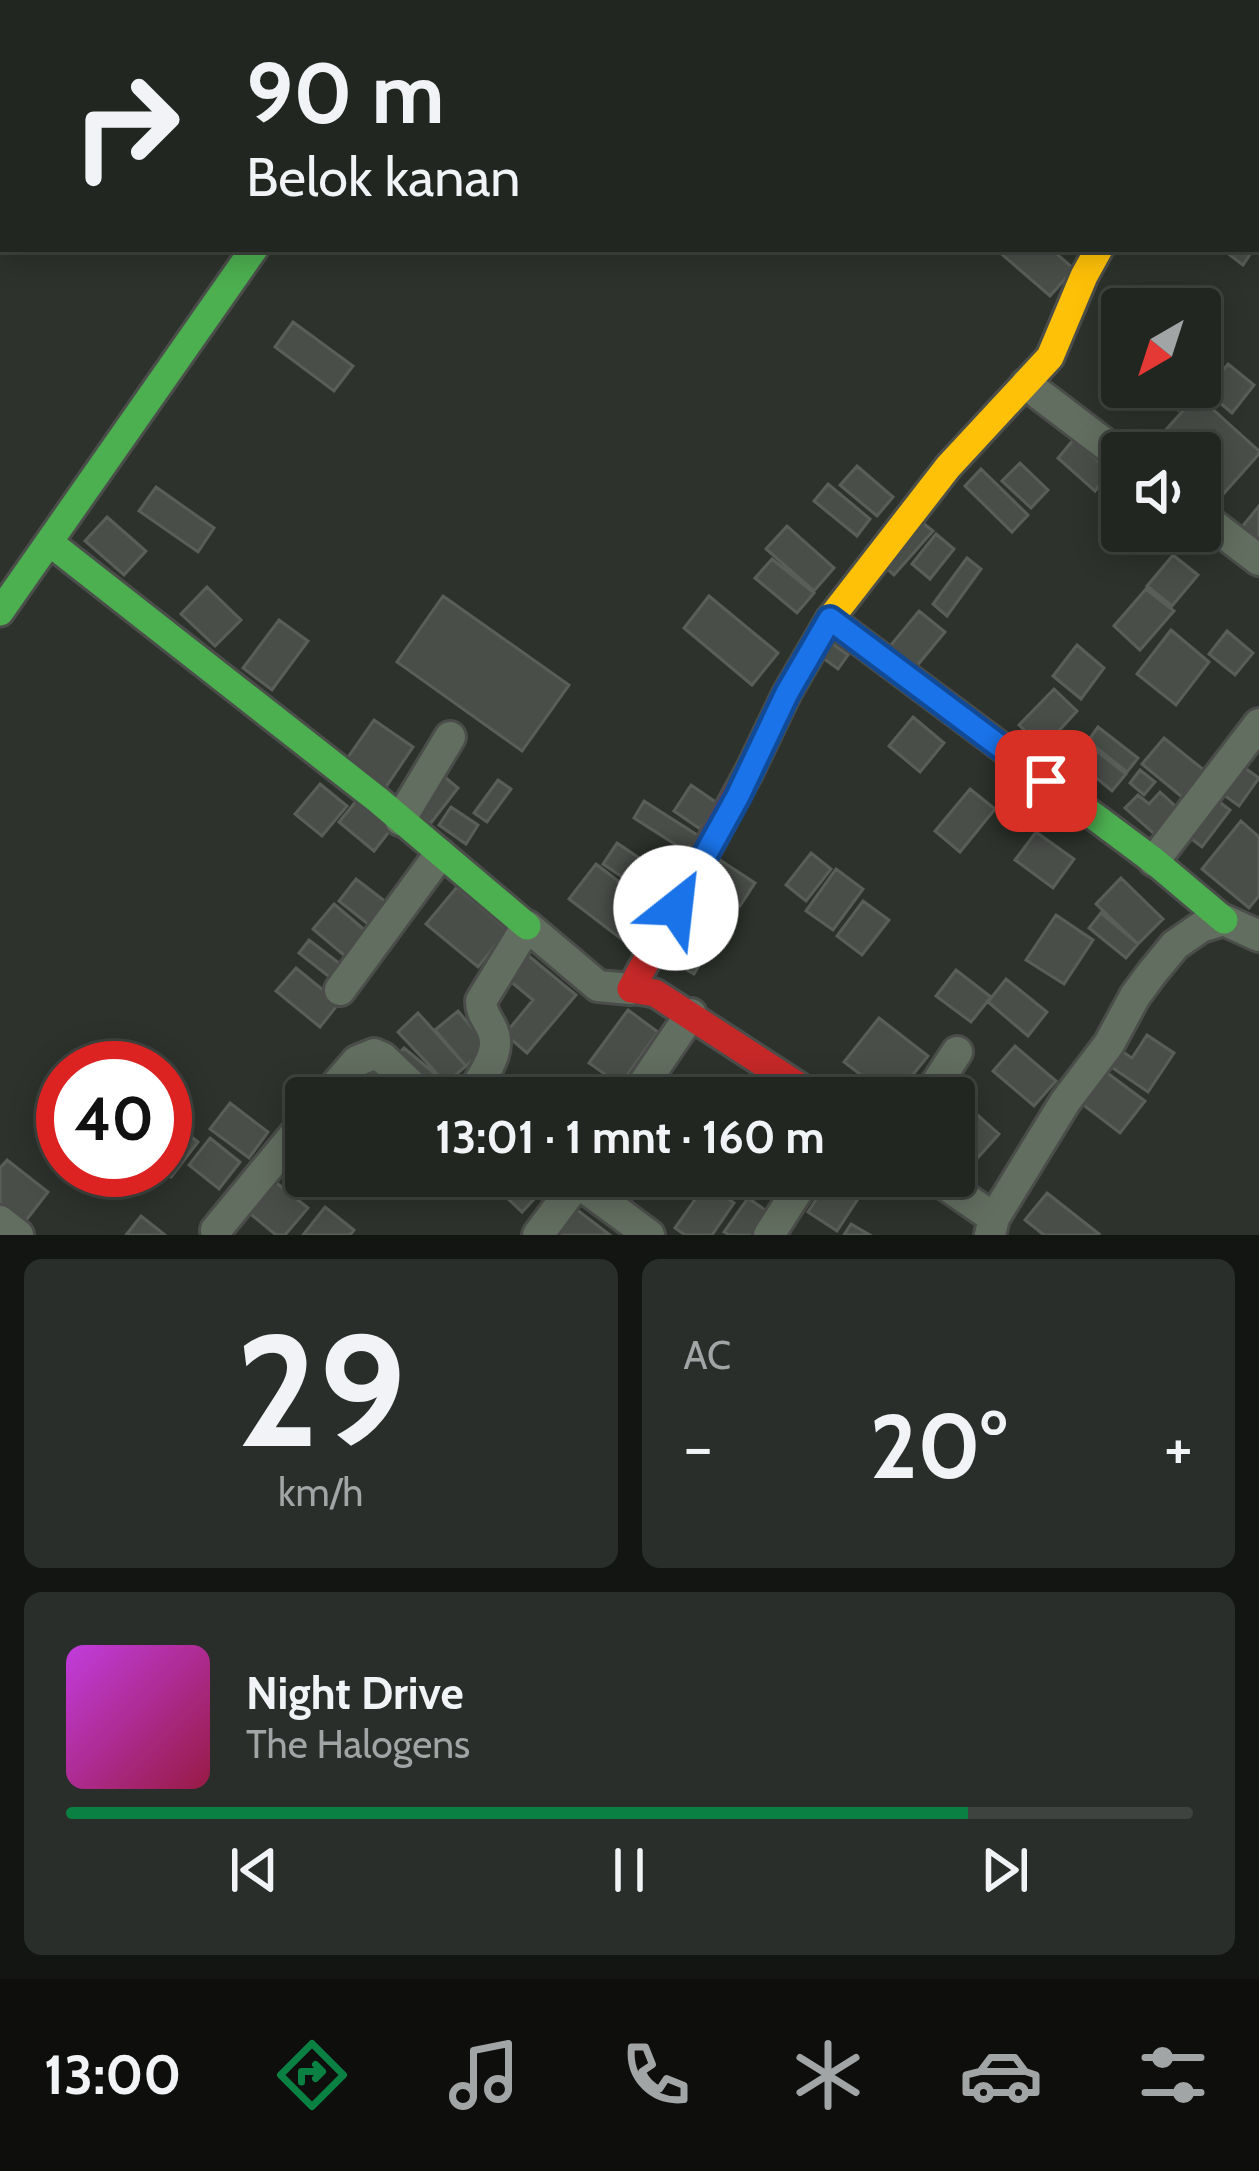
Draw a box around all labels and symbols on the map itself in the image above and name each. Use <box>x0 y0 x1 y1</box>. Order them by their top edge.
north arrow <box>1101 288 1221 408</box>
pin <box>995 730 1097 832</box>
position arrow <box>613 845 739 971</box>
speed limit sign: 40 <box>36 1041 192 1197</box>

